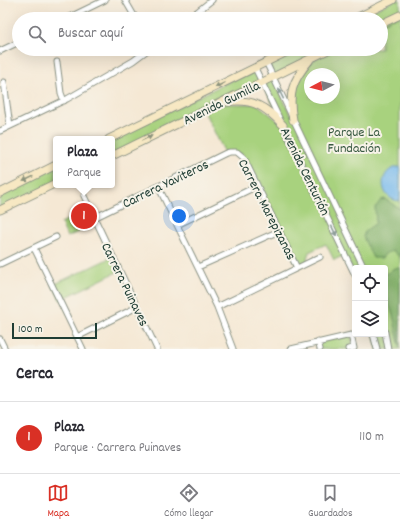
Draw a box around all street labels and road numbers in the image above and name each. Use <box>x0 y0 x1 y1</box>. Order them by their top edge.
street label: Avenida Gumilla <box>180 76 264 131</box>
street label: Avenida Centurión <box>274 124 334 220</box>
street label: Carrera Yaviteros <box>119 155 212 214</box>
street label: Carrera Marepizanas <box>232 156 300 264</box>
street label: Carrera Puinaves <box>95 240 153 330</box>

